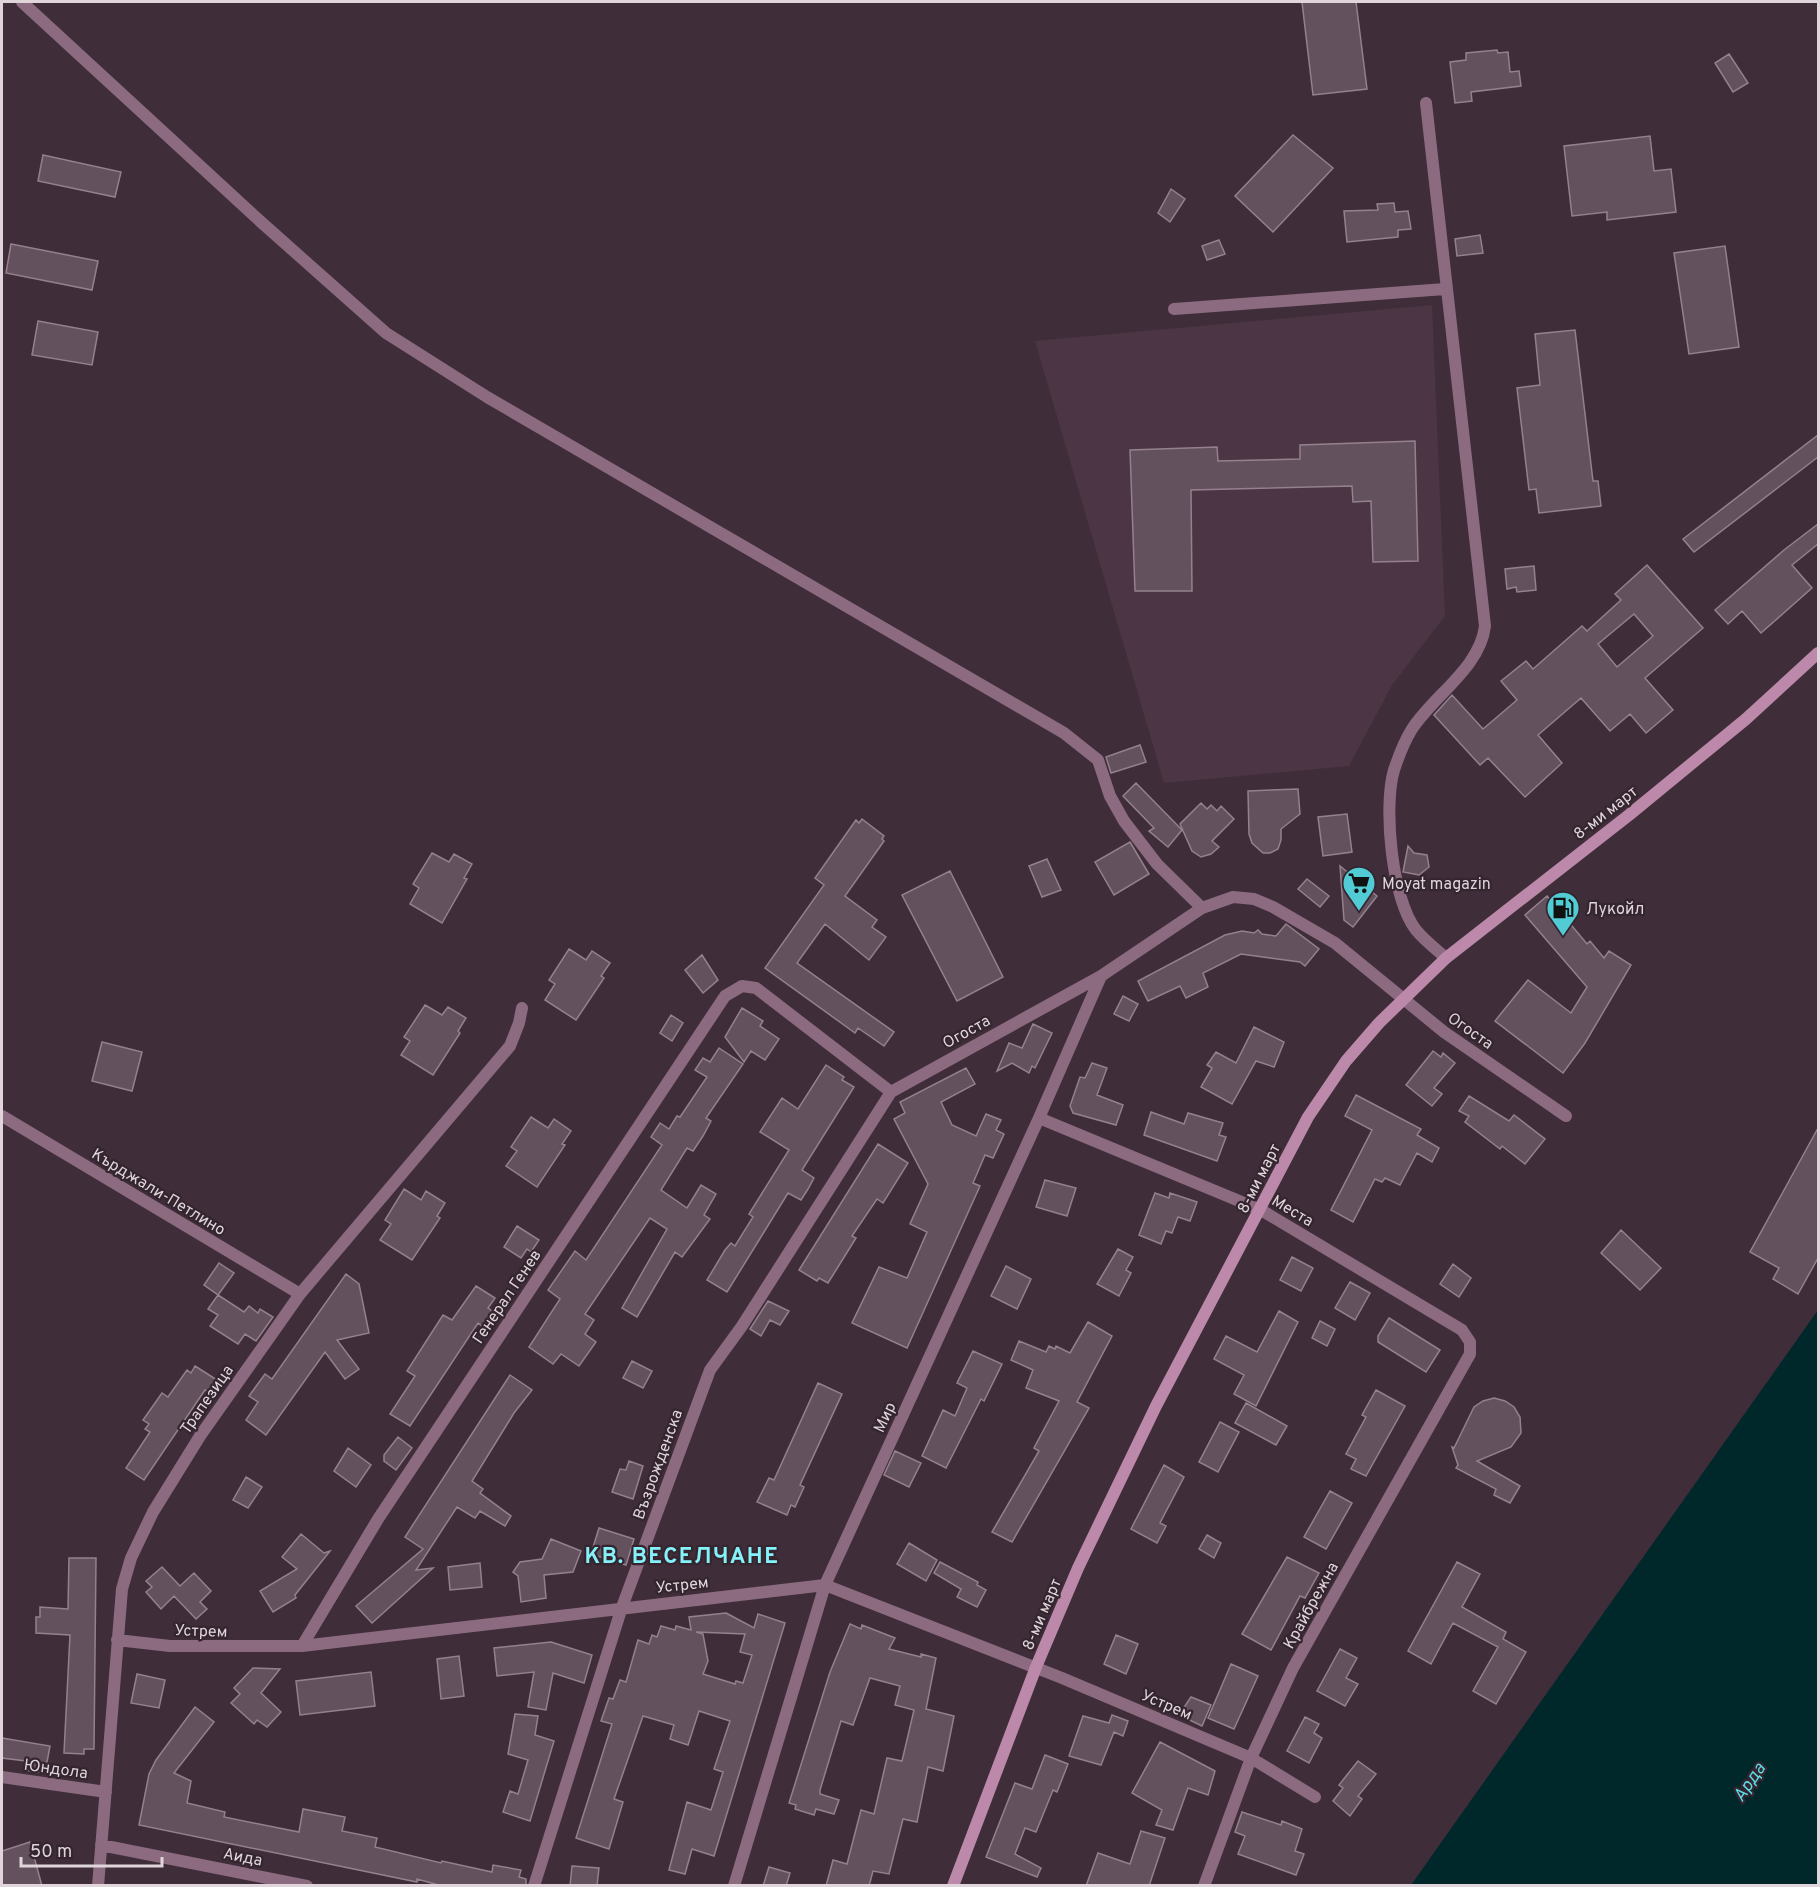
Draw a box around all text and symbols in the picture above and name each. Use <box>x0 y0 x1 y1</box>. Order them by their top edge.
street label: 8-ми март <box>1570 782 1642 845</box>
supermarket icon: Moyat magazin <box>1341 865 1377 912</box>
place label: Moyat magazin <box>1382 875 1491 895</box>
fuel station icon: Лукойл <box>1545 890 1581 937</box>
place label: Лукойл <box>1586 900 1644 920</box>
street label: Огоста <box>1443 1009 1497 1055</box>
street label: Огоста <box>940 1012 994 1054</box>
street label: 8-ми март <box>1234 1141 1286 1217</box>
street label: Кърджали-Петлино <box>87 1145 229 1241</box>
street label: Места <box>1267 1191 1317 1232</box>
street label: Генерал Генев <box>469 1246 547 1348</box>
street label: Трапезица <box>176 1362 239 1439</box>
street label: Мир <box>870 1399 902 1436</box>
street label: Възрожденска <box>630 1407 688 1522</box>
district label: КВ. ВЕСЕЛЧАНЕ <box>585 1544 779 1571</box>
street label: Крайбрежна <box>1280 1559 1344 1653</box>
street label: Устрем <box>655 1573 710 1599</box>
street label: 8-ми март <box>1019 1576 1067 1654</box>
street label: Устрем <box>174 1621 228 1643</box>
street label: Устрем <box>1138 1686 1195 1725</box>
street label: Юндола <box>23 1756 89 1784</box>
water label: Арда <box>1729 1758 1772 1807</box>
scale bar <box>21 1830 162 1868</box>
text: 50 m <box>30 1841 72 1864</box>
street label: Аида <box>221 1844 264 1872</box>

